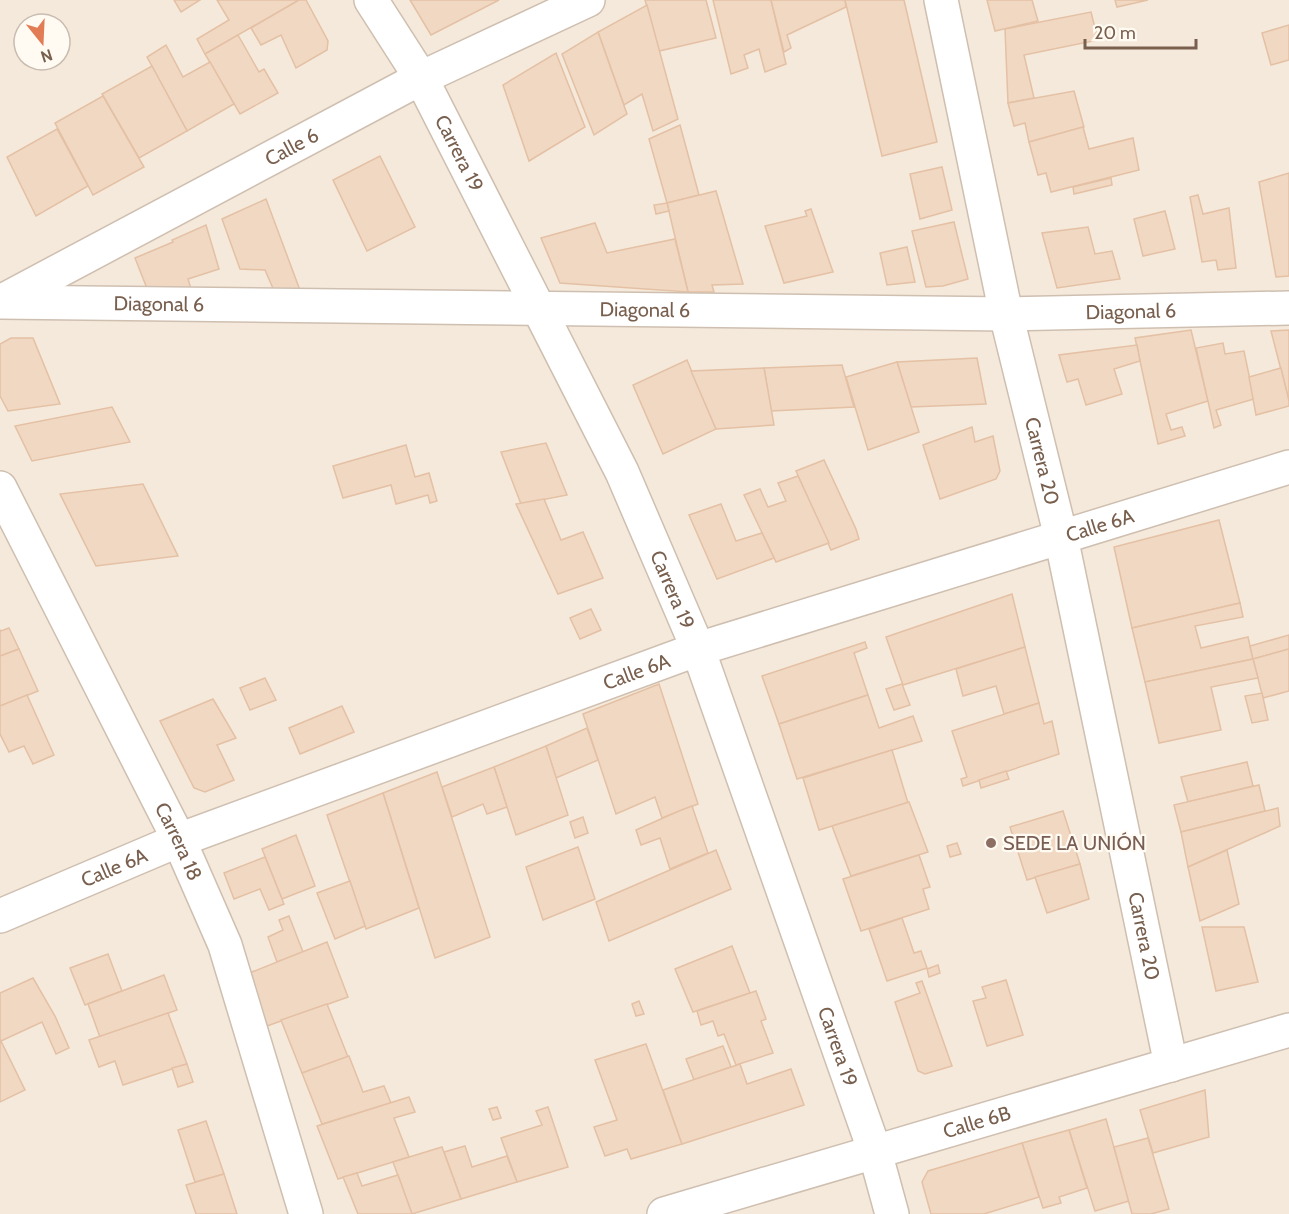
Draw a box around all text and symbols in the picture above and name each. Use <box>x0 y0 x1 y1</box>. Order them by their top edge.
north arrow <box>12 12 72 72</box>
scale bar <box>1085 12 1196 50</box>
text: 20 m <box>1094 22 1136 44</box>
text: N <box>38 45 55 67</box>
street label: Carrera 19 <box>430 111 489 195</box>
street label: Calle 6 <box>261 123 323 171</box>
street label: Diagonal 6 <box>114 291 204 316</box>
street label: Diagonal 6 <box>599 297 690 322</box>
street label: Diagonal 6 <box>1085 298 1176 324</box>
street label: Carrera 20 <box>1020 415 1065 507</box>
street label: Calle 6A <box>1063 503 1137 547</box>
street label: Carrera 19 <box>645 547 700 632</box>
street label: Calle 6A <box>600 648 674 695</box>
street label: Carrera 18 <box>150 798 207 884</box>
place label: SEDE LA UNIÓN <box>1003 831 1146 855</box>
marker: SEDE LA UNIÓN <box>984 836 998 850</box>
street label: Calle 6A <box>77 843 152 892</box>
street label: Carrera 20 <box>1123 890 1165 982</box>
street label: Carrera 19 <box>813 1003 863 1090</box>
street label: Calle 6B <box>940 1101 1013 1143</box>

